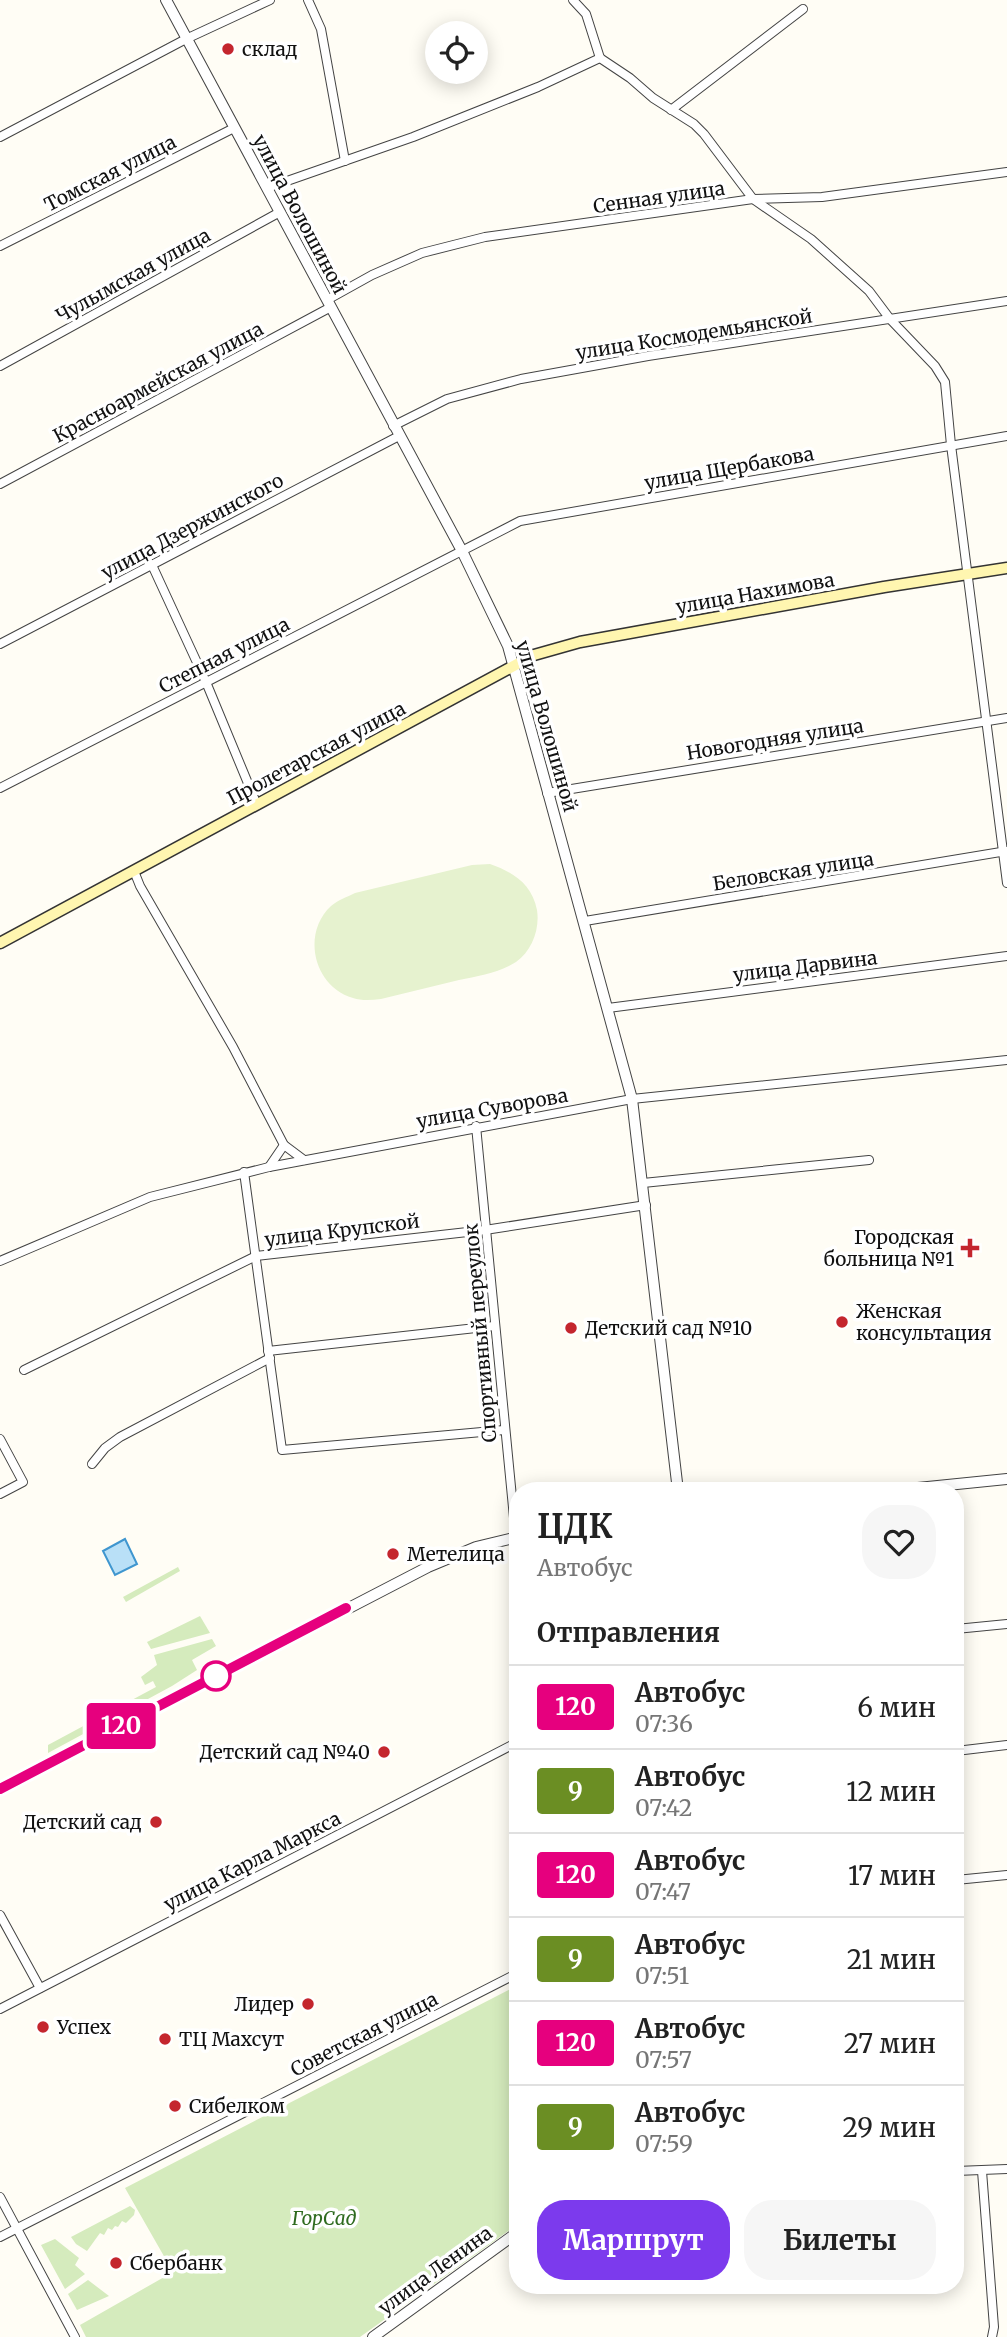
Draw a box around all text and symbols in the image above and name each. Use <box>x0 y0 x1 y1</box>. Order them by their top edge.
map controls <box>425 21 488 84</box>
button: locate <box>425 21 488 84</box>
place label: склад <box>242 37 298 61</box>
marker: склад <box>220 41 236 57</box>
street label: Томская улица <box>40 129 180 217</box>
street label: улица Волошиной <box>248 130 352 298</box>
street label: Сенная улица <box>592 176 726 218</box>
street label: Чулымская улица <box>52 223 214 327</box>
street label: улица Космодемьянской <box>574 303 814 365</box>
street label: Красноармейская улица <box>49 316 267 448</box>
street label: улица Щербакова <box>642 441 816 495</box>
street label: улица Дзержинского <box>97 468 287 584</box>
street label: улица Нахимова <box>674 567 836 619</box>
street label: Степная улица <box>155 612 293 698</box>
street label: улица Волошиной <box>511 638 583 814</box>
street label: Пролетарская улица <box>223 696 409 810</box>
street label: Новогодняя улица <box>685 713 865 765</box>
street label: Беловская улица <box>711 846 875 896</box>
street label: улица Дарвина <box>732 945 878 987</box>
street label: улица Суворова <box>414 1083 570 1133</box>
street label: улица Крупской <box>263 1209 421 1251</box>
street label: Спортивный переулок <box>458 1223 502 1443</box>
place label: Городская больница №1 <box>824 1225 954 1271</box>
marker: Городская больница №1 <box>960 1238 980 1258</box>
place label: Женская консультация <box>856 1299 992 1345</box>
marker: Женская консультация <box>834 1314 850 1330</box>
place label: Детский сад №10 <box>585 1316 752 1340</box>
marker: Детский сад №10 <box>563 1320 579 1336</box>
button: heart <box>862 1505 936 1579</box>
text: ЦДК <box>537 1506 613 1547</box>
place label: Метелица <box>407 1542 505 1566</box>
marker: Метелица <box>385 1546 401 1562</box>
text: Автобус <box>537 1553 633 1582</box>
text: Отправления <box>537 1616 720 1649</box>
unlabelled marker <box>201 1661 231 1691</box>
text: Автобус <box>635 1676 745 1709</box>
text: 120 <box>555 1691 596 1722</box>
text: 6 мин <box>857 1691 936 1724</box>
line badge: 120 <box>81 1703 161 1749</box>
text: 07:36 <box>635 1709 693 1738</box>
text: 120 <box>101 1710 141 1741</box>
place label: Детский сад №40 <box>199 1740 370 1764</box>
marker: Детский сад №40 <box>376 1744 392 1760</box>
text: Автобус <box>635 1760 745 1793</box>
text: 9 <box>568 1775 583 1806</box>
text: 12 мин <box>846 1775 936 1808</box>
text: 07:42 <box>635 1793 692 1822</box>
street label: улица Карла Маркса <box>160 1806 344 1916</box>
place label: Детский сад <box>23 1810 142 1834</box>
marker: Детский сад <box>148 1814 164 1830</box>
text: Автобус <box>635 1844 745 1877</box>
text: 120 <box>555 1859 596 1890</box>
text: 17 мин <box>848 1859 936 1892</box>
text: 07:47 <box>635 1877 691 1906</box>
text: Автобус <box>635 1928 745 1961</box>
text: 9 <box>568 1943 583 1974</box>
text: 21 мин <box>847 1943 936 1976</box>
text: 07:51 <box>635 1961 689 1990</box>
street label: Советская улица <box>286 1986 442 2082</box>
place label: Лидер <box>234 1992 294 2016</box>
marker: Лидер <box>300 1996 316 2012</box>
text: Автобус <box>635 2012 745 2045</box>
place label: Успех <box>56 2015 112 2039</box>
marker: Успех <box>35 2019 51 2035</box>
place label: ТЦ Махсут <box>179 2027 284 2051</box>
text: 120 <box>555 2027 596 2058</box>
text: 27 мин <box>844 2027 936 2060</box>
marker: ТЦ Махсут <box>157 2031 173 2047</box>
text: 07:57 <box>635 2045 692 2074</box>
place label: Сибелком <box>189 2094 285 2118</box>
text: Автобус <box>635 2096 745 2129</box>
marker: Сибелком <box>167 2098 183 2114</box>
text: 9 <box>568 2111 583 2142</box>
text: 29 мин <box>843 2111 936 2144</box>
text: 07:59 <box>635 2129 693 2158</box>
button: Маршрут <box>537 2200 730 2280</box>
button: Билеты <box>744 2200 936 2280</box>
park label: ГорСад <box>292 2206 357 2230</box>
street label: улица Ленина <box>373 2221 497 2319</box>
place label: Сбербанк <box>130 2251 223 2275</box>
marker: Сбербанк <box>108 2255 124 2271</box>

